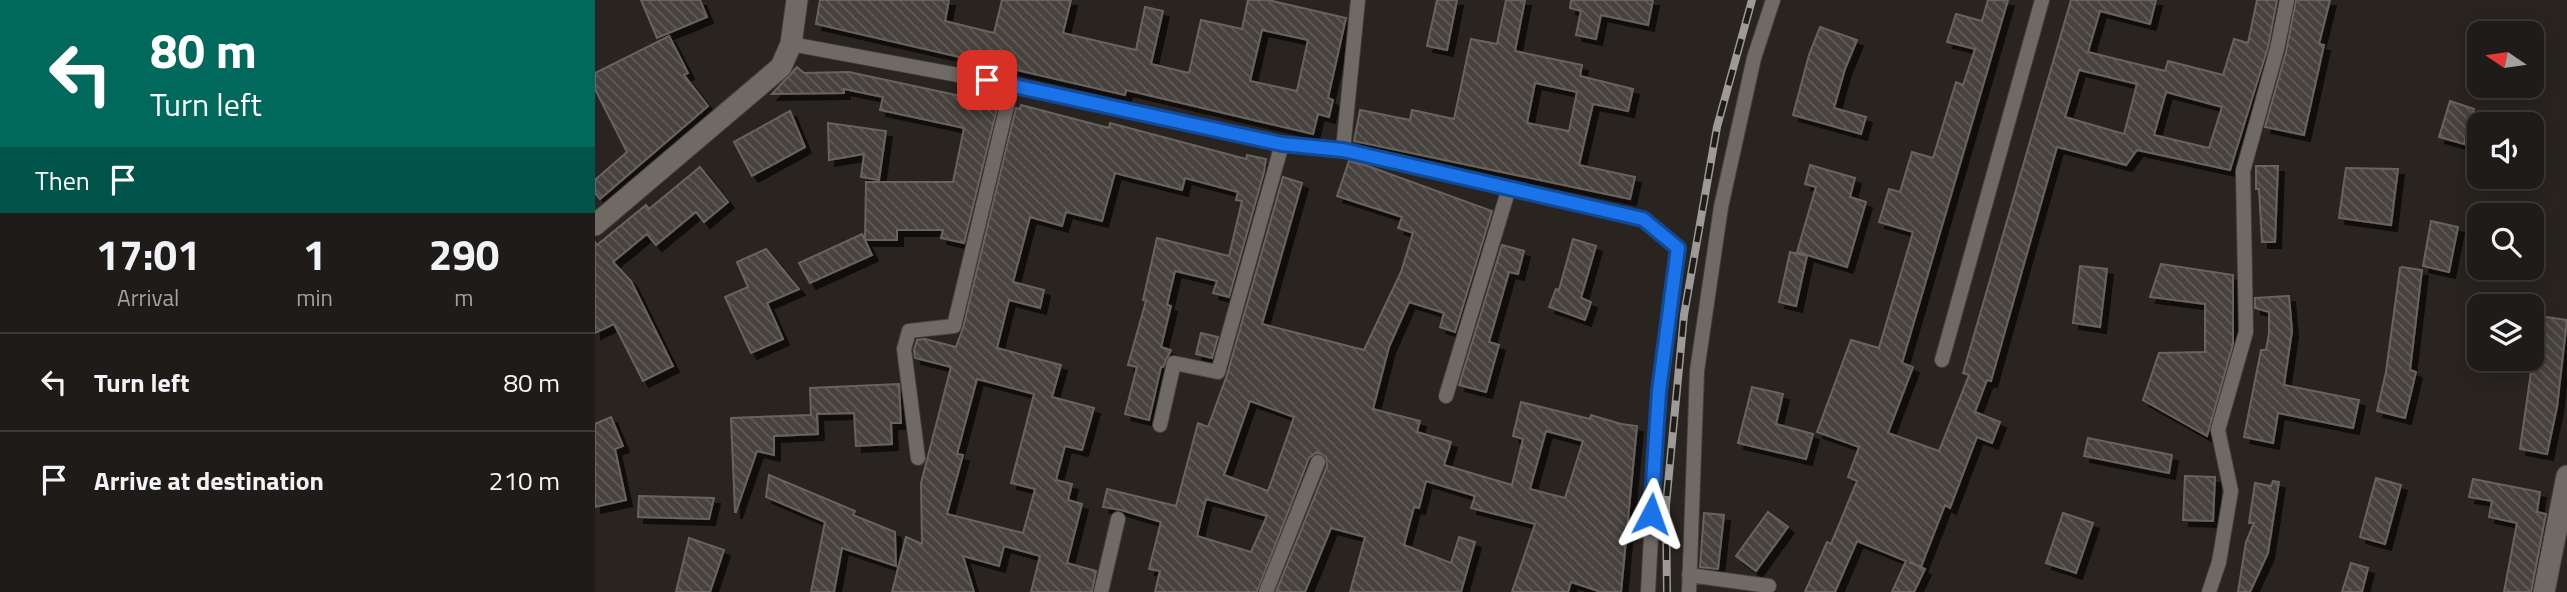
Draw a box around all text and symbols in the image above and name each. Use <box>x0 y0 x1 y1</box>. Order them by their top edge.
text: 80 m <box>150 12 257 87</box>
north arrow <box>2467 21 2545 98</box>
map controls <box>2467 21 2544 371</box>
icon: left <box>35 28 126 119</box>
pin <box>957 50 1017 110</box>
icon: arrive <box>968 61 1006 99</box>
text: Turn left <box>150 80 262 128</box>
button: sound <box>2467 112 2544 189</box>
text: Then <box>35 161 90 200</box>
icon: arrive <box>104 161 142 199</box>
button: search <box>2467 203 2544 280</box>
text: 17:01 <box>96 222 201 286</box>
text: 1 <box>303 222 326 286</box>
text: 290 <box>429 222 499 286</box>
text: Arrival <box>117 280 179 315</box>
text: min <box>296 280 333 315</box>
text: m <box>454 280 474 315</box>
button: layers <box>2467 294 2544 371</box>
icon: left <box>35 363 73 401</box>
text: Turn left <box>94 363 189 402</box>
text: 80 m <box>503 363 560 402</box>
icon: arrive <box>35 461 73 499</box>
text: Arrive at destination <box>94 461 324 500</box>
text: 210 m <box>489 461 560 500</box>
position arrow <box>1614 477 1688 551</box>

